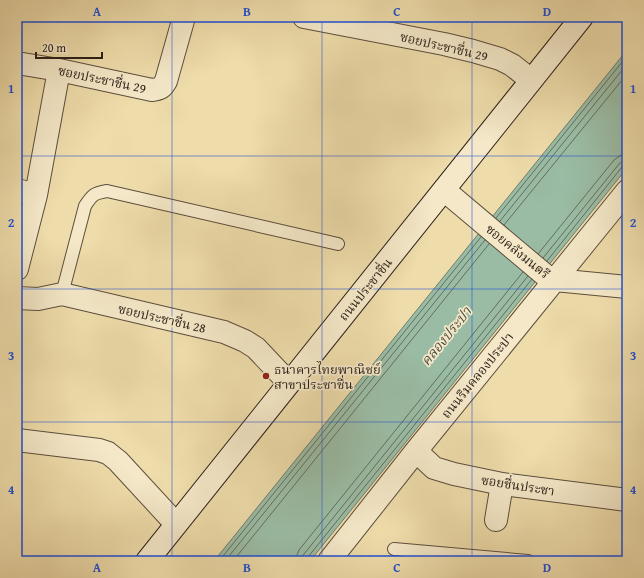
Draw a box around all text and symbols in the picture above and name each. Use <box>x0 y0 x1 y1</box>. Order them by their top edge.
text: A <box>93 2 102 21</box>
text: B <box>243 2 251 21</box>
text: C <box>393 2 401 21</box>
text: D <box>543 2 551 21</box>
street label: ซอยประชาชื่น 29 <box>398 27 490 66</box>
scale bar <box>36 34 102 60</box>
text: 20 m <box>42 39 66 56</box>
street label: ซอยประชาชื่น 29 <box>56 61 148 98</box>
text: 1 <box>8 79 14 98</box>
text: 1 <box>630 79 636 98</box>
text: 2 <box>8 213 15 232</box>
text: 2 <box>630 213 637 232</box>
street label: ซอยคลังมนตรี <box>482 220 554 283</box>
street label: ถนนประชาชื่น <box>334 253 397 325</box>
street label: ซอยประชาชื่น 28 <box>116 299 208 338</box>
water label: คลองประปา <box>416 301 477 370</box>
street label: ถนนริมคลองประปา <box>437 328 518 422</box>
text: 3 <box>8 346 14 365</box>
text: 3 <box>630 346 636 365</box>
place label: ธนาคารไทยพาณิชย์ สาขาประชาชื่น <box>274 360 381 394</box>
marker: ธนาคารไทยพาณิชย์ สาขาประชาชื่น <box>261 371 271 381</box>
street label: ซอยชื่นประชา <box>480 470 556 501</box>
text: 4 <box>8 480 15 499</box>
text: 4 <box>630 480 637 499</box>
text: A <box>93 558 102 577</box>
text: B <box>243 558 251 577</box>
text: C <box>393 558 401 577</box>
text: D <box>543 558 551 577</box>

